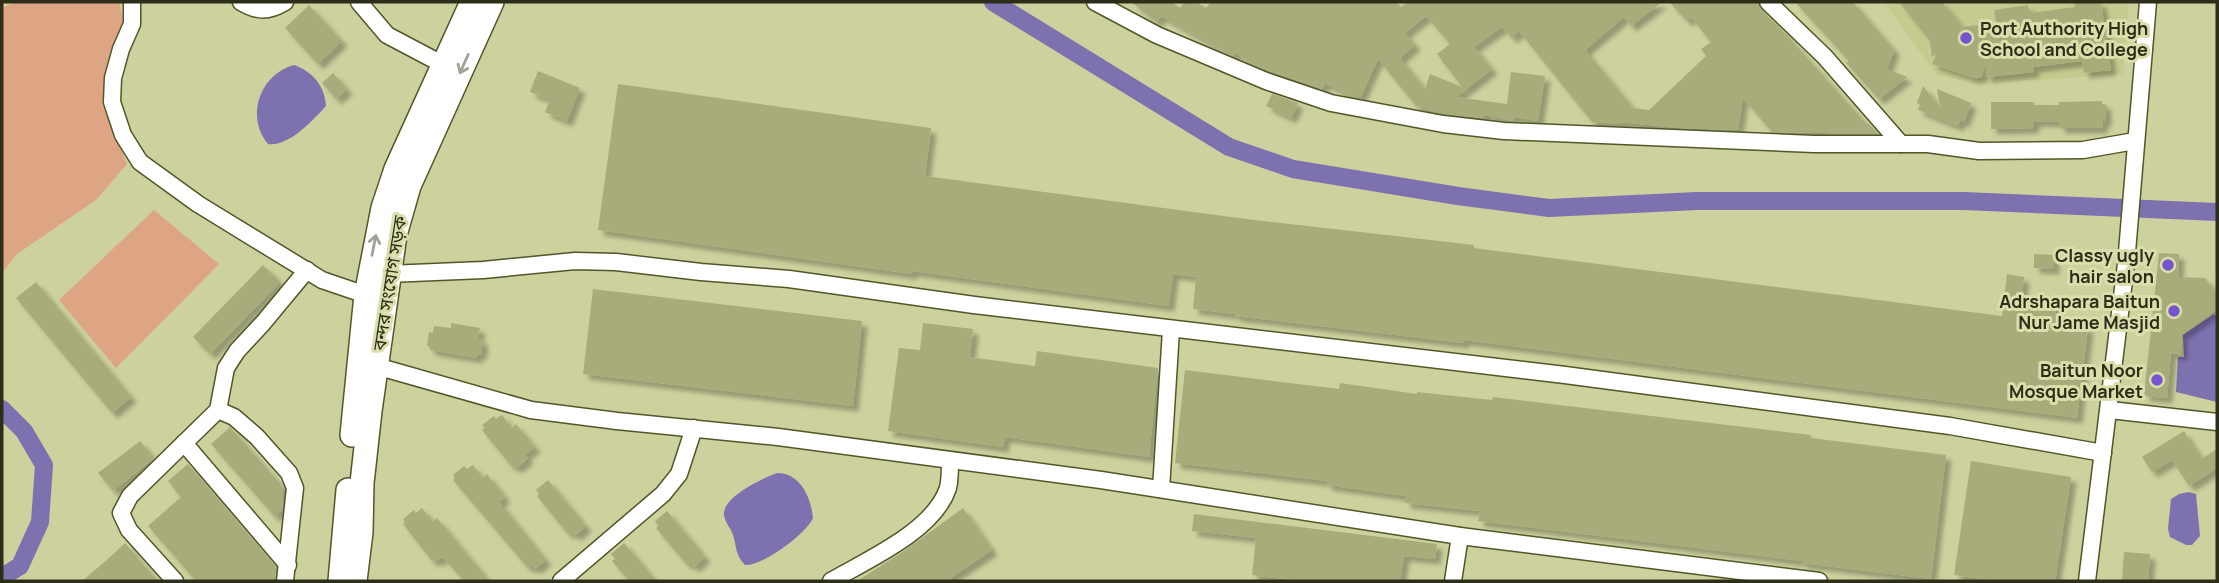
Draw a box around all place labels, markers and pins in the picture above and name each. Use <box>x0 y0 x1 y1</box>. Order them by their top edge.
place label: Port Authority High School and College <box>1980 16 2148 61</box>
marker: Port Authority High School and College <box>1958 30 1974 46</box>
place label: Classy ugly hair salon <box>2055 243 2154 288</box>
marker: Classy ugly hair salon <box>2160 257 2176 273</box>
place label: Adrshapara Baitun Nur Jame Masjid <box>1999 289 2160 334</box>
marker: Adrshapara Baitun Nur Jame Masjid <box>2166 303 2182 319</box>
place label: Baitun Noor Mosque Market <box>2009 358 2143 403</box>
marker: Baitun Noor Mosque Market <box>2149 372 2165 388</box>

